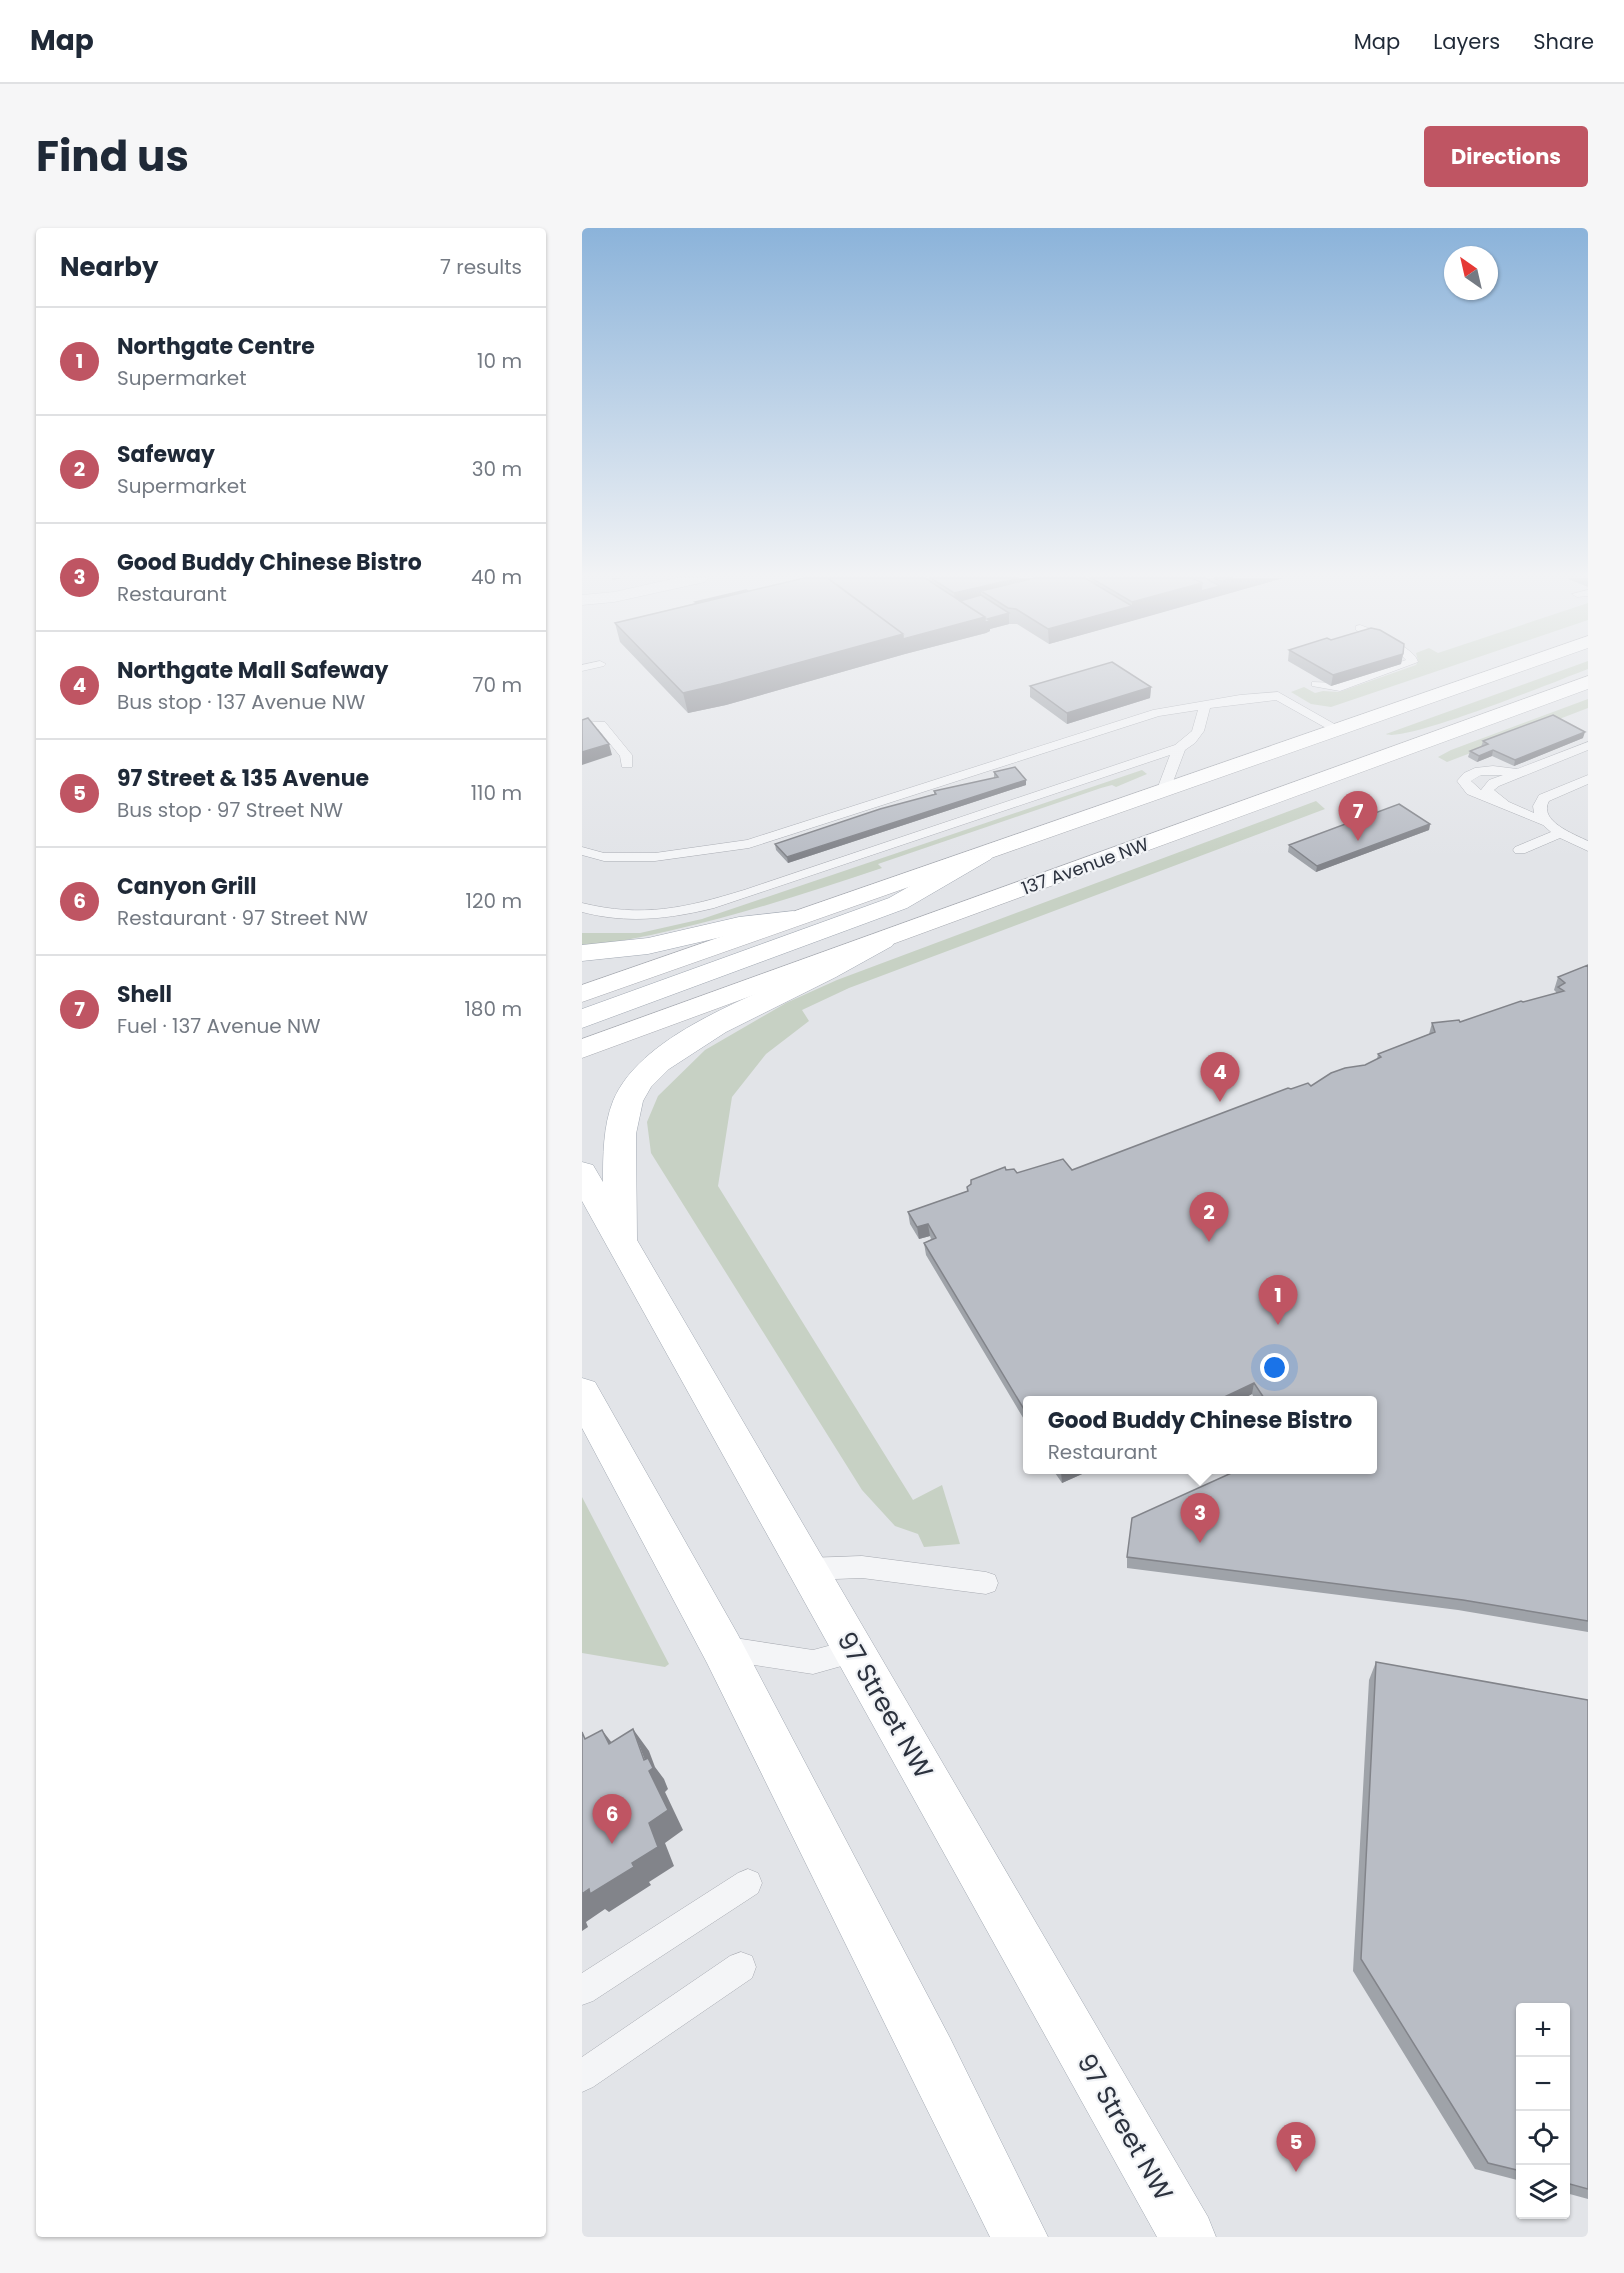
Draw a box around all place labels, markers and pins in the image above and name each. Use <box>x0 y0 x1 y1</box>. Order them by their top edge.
pin: 7 <box>1338 792 1378 841</box>
pin: 4 <box>1200 1052 1240 1102</box>
pin: 2 <box>1190 1192 1228 1242</box>
pin: 1 <box>1258 1276 1298 1325</box>
pin: 3 <box>1180 1494 1220 1543</box>
pin: 6 <box>592 1794 632 1844</box>
pin: 5 <box>1276 2122 1316 2172</box>

